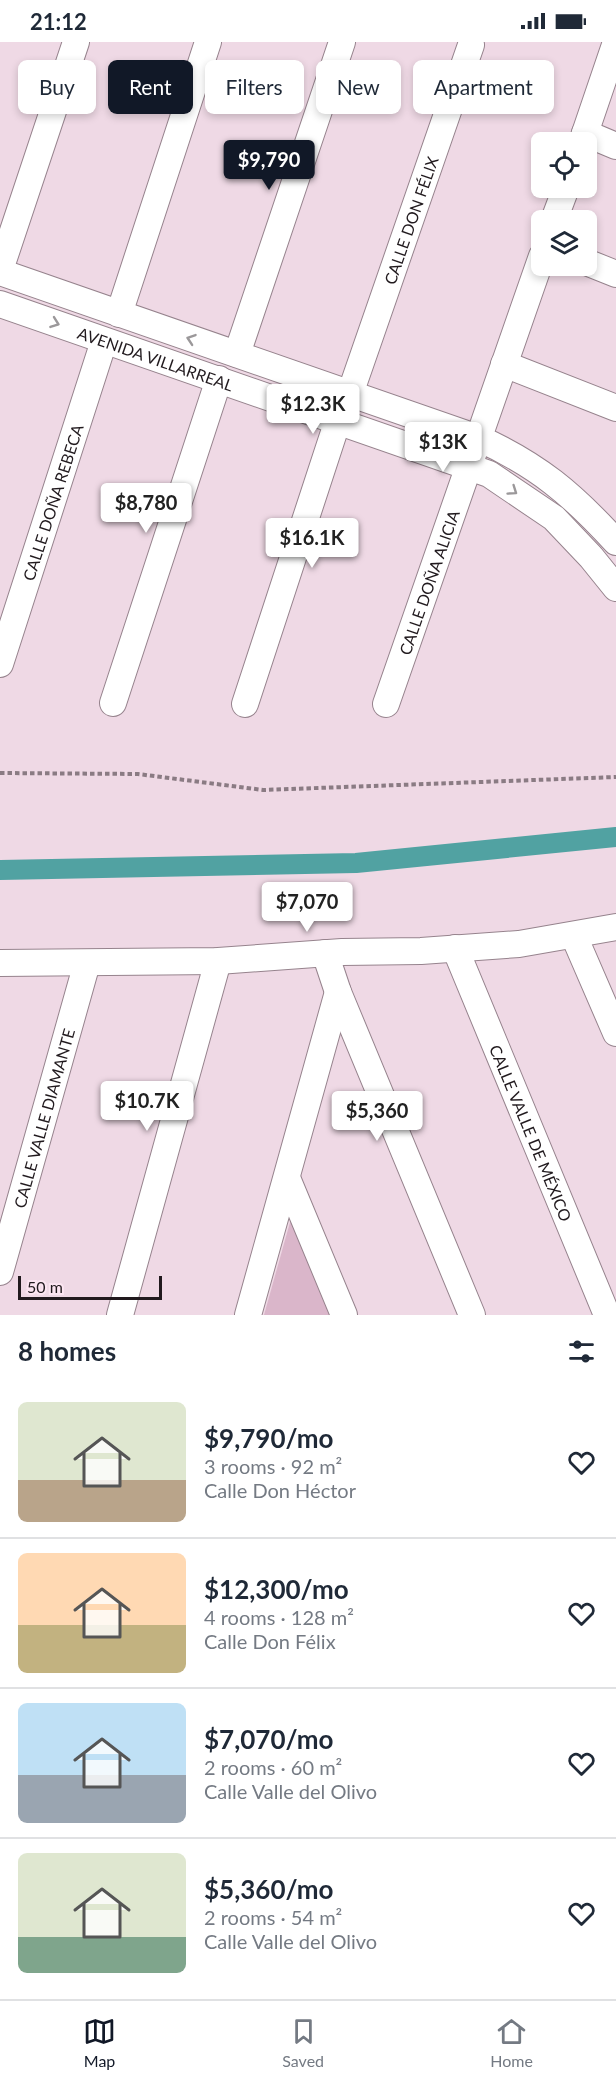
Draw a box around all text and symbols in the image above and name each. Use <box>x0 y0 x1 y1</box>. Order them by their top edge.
text: 21:12 <box>30 8 87 35</box>
chip: Buy <box>18 60 96 114</box>
chip: Rent <box>108 60 193 114</box>
chip: Filters <box>205 60 304 114</box>
chip: New <box>316 60 401 114</box>
chip: Apartment <box>413 60 554 114</box>
map controls <box>531 132 597 276</box>
button: locate <box>531 132 597 198</box>
pin: $9,790 <box>220 140 318 191</box>
text: $9,790 <box>238 147 300 171</box>
street label: CALLE DON FÉLIX <box>379 153 441 287</box>
button: layers <box>531 210 597 276</box>
one-way arrow <box>49 316 60 329</box>
street label: AVENIDA VILLARREAL <box>76 322 236 394</box>
one-way arrow <box>186 333 197 346</box>
pin: $12.3K <box>264 384 362 435</box>
text: $12.3K <box>281 391 345 415</box>
street label: CALLE DOÑA REBECA <box>18 421 86 583</box>
pin: $13K <box>407 422 479 473</box>
text: $13K <box>419 429 467 453</box>
pin: $8,780 <box>97 483 195 534</box>
one-way arrow <box>507 484 518 495</box>
text: $8,780 <box>115 490 177 514</box>
street label: CALLE DOÑA ALICIA <box>394 507 462 657</box>
pin: $16.1K <box>263 518 361 569</box>
text: $16.1K <box>280 525 344 549</box>
pin: $7,070 <box>258 882 356 933</box>
text: $7,070 <box>276 889 338 913</box>
street label: CALLE VALLE DIAMANTE <box>9 1026 78 1210</box>
street label: CALLE VALLE DE MÉXICO <box>487 1042 577 1224</box>
pin: $10.7K <box>98 1081 196 1132</box>
text: $10.7K <box>115 1088 179 1112</box>
pin: $5,360 <box>328 1091 426 1142</box>
text: $5,360 <box>346 1098 408 1122</box>
scale bar <box>18 1273 162 1300</box>
text: 50 m <box>27 1277 63 1296</box>
text: 8 homes <box>18 1335 116 1367</box>
icon: filters <box>565 1335 598 1368</box>
text: $9,790/mo <box>204 1422 334 1454</box>
icon: home <box>66 1426 138 1498</box>
icon: heart <box>565 1446 598 1479</box>
text: 3 rooms · 92 m² <box>204 1454 342 1478</box>
text: Calle Don Héctor <box>204 1478 356 1502</box>
text: $12,300/mo <box>204 1573 349 1605</box>
icon: home <box>66 1577 138 1649</box>
icon: heart <box>565 1597 598 1630</box>
text: 4 rooms · 128 m² <box>204 1605 354 1629</box>
text: Calle Don Félix <box>204 1629 336 1653</box>
text: $7,070/mo <box>204 1723 334 1755</box>
icon: home <box>66 1727 138 1799</box>
icon: heart <box>565 1747 598 1780</box>
text: 2 rooms · 60 m² <box>204 1755 342 1779</box>
text: Calle Valle del Olivo <box>204 1779 377 1803</box>
text: $5,360/mo <box>204 1873 334 1905</box>
icon: home <box>66 1877 138 1949</box>
icon: heart <box>565 1897 598 1930</box>
text: 2 rooms · 54 m² <box>204 1905 342 1929</box>
text: Calle Valle del Olivo <box>204 1929 377 1953</box>
tab: Map <box>83 2015 116 2070</box>
tab: Saved <box>282 2015 324 2070</box>
tab: Home <box>490 2015 533 2070</box>

